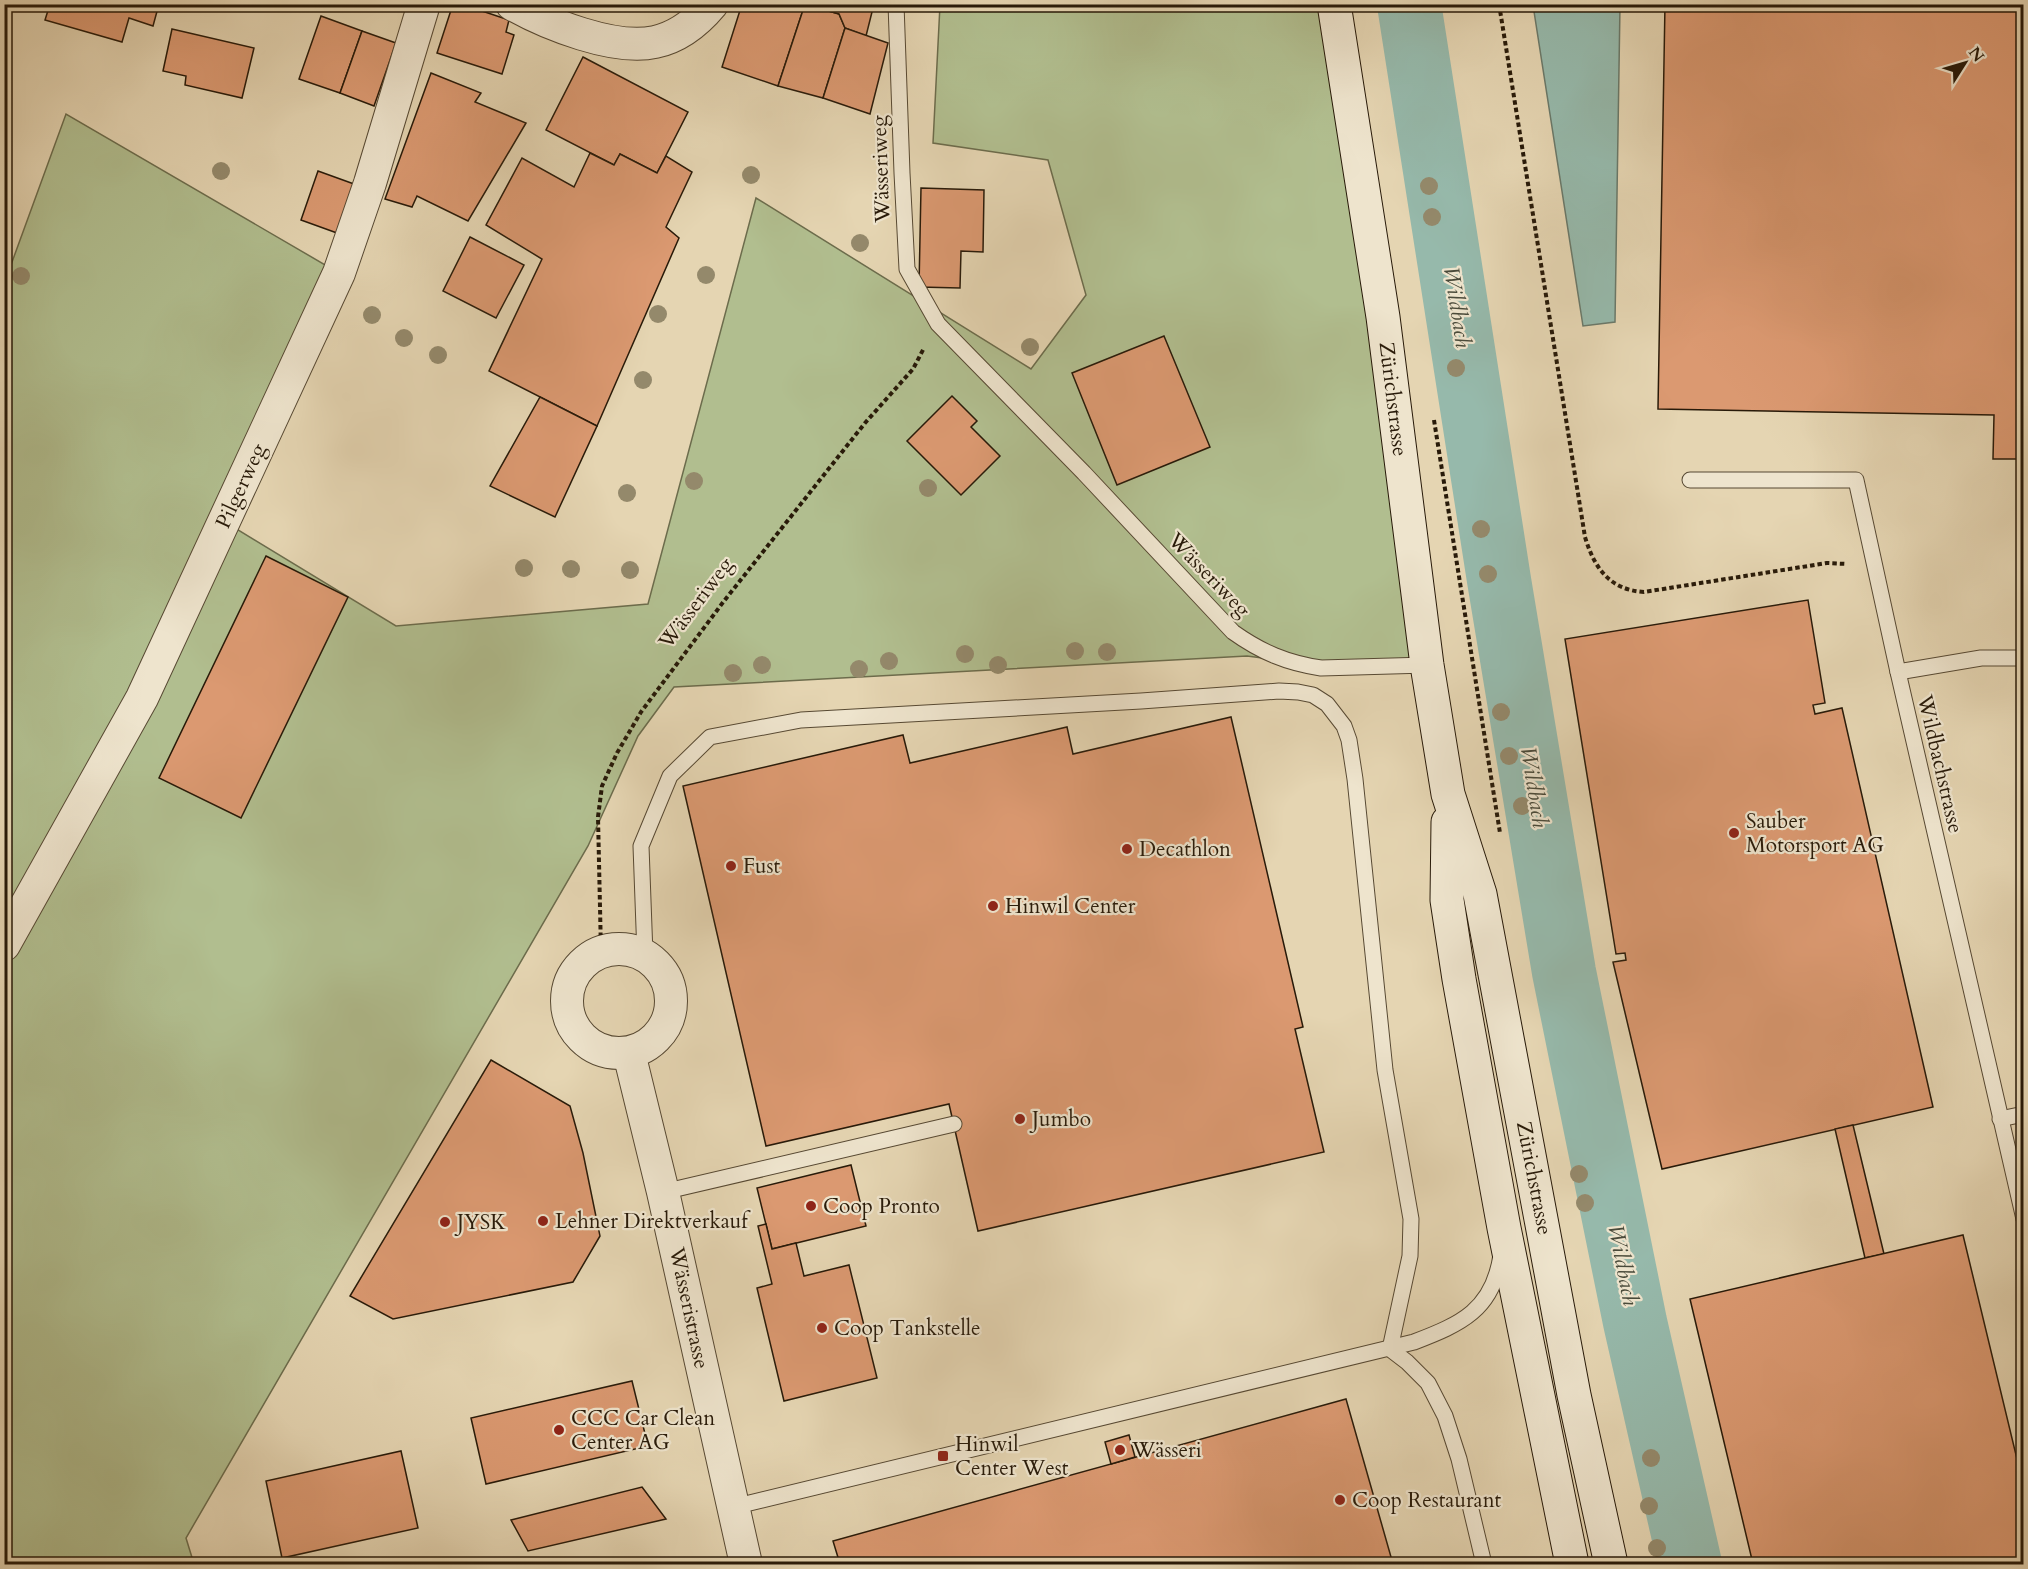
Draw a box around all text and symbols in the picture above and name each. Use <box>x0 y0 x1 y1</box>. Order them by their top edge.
north arrow <box>1935 33 1995 93</box>
text: N <box>1963 42 1989 67</box>
street label: Wässeriweg <box>865 114 897 224</box>
water label: Wildbach <box>1436 264 1478 350</box>
street label: Zürichstrasse <box>1372 340 1414 458</box>
street label: Pilgerweg <box>209 439 273 533</box>
street label: Wässeriweg <box>1160 525 1257 624</box>
street label: Wässeriweg <box>651 551 740 656</box>
street label: Wildbachstrasse <box>1910 691 1970 836</box>
water label: Wildbach <box>1513 744 1555 830</box>
place label: Sauber Motorsport AG <box>1746 807 1884 860</box>
marker: Sauber Motorsport AG <box>1727 826 1741 840</box>
place label: Decathlon <box>1139 835 1231 864</box>
marker: Decathlon <box>1120 842 1134 856</box>
place label: Fust <box>743 852 781 881</box>
marker: Fust <box>724 859 738 873</box>
place label: Hinwil Center <box>1005 892 1136 921</box>
marker: Hinwil Center <box>986 899 1000 913</box>
place label: Jumbo <box>1029 1105 1091 1134</box>
marker: Jumbo <box>1013 1112 1027 1126</box>
street label: Zürichstrasse <box>1509 1119 1559 1237</box>
place label: Coop Pronto <box>823 1192 940 1221</box>
marker: Coop Pronto <box>804 1199 818 1213</box>
place label: Lehner Direktverkauf <box>555 1207 751 1236</box>
place label: JYSK <box>454 1208 506 1237</box>
marker: Lehner Direktverkauf <box>536 1214 550 1228</box>
marker: JYSK <box>438 1215 452 1229</box>
water label: Wildbach <box>1600 1222 1646 1309</box>
street label: Wässeristrasse <box>662 1244 716 1371</box>
place label: Coop Tankstelle <box>834 1314 981 1343</box>
marker: Coop Tankstelle <box>815 1321 829 1335</box>
place label: CCC Car Clean Center AG <box>571 1404 715 1457</box>
marker: CCC Car Clean Center AG <box>552 1423 566 1437</box>
place label: Hinwil Center West <box>955 1430 1069 1483</box>
place label: Wässeri <box>1131 1436 1202 1465</box>
marker: Wässeri <box>1113 1443 1127 1457</box>
marker: Hinwil Center West <box>936 1449 950 1463</box>
place label: Coop Restaurant <box>1352 1486 1502 1515</box>
marker: Coop Restaurant <box>1333 1493 1347 1507</box>

